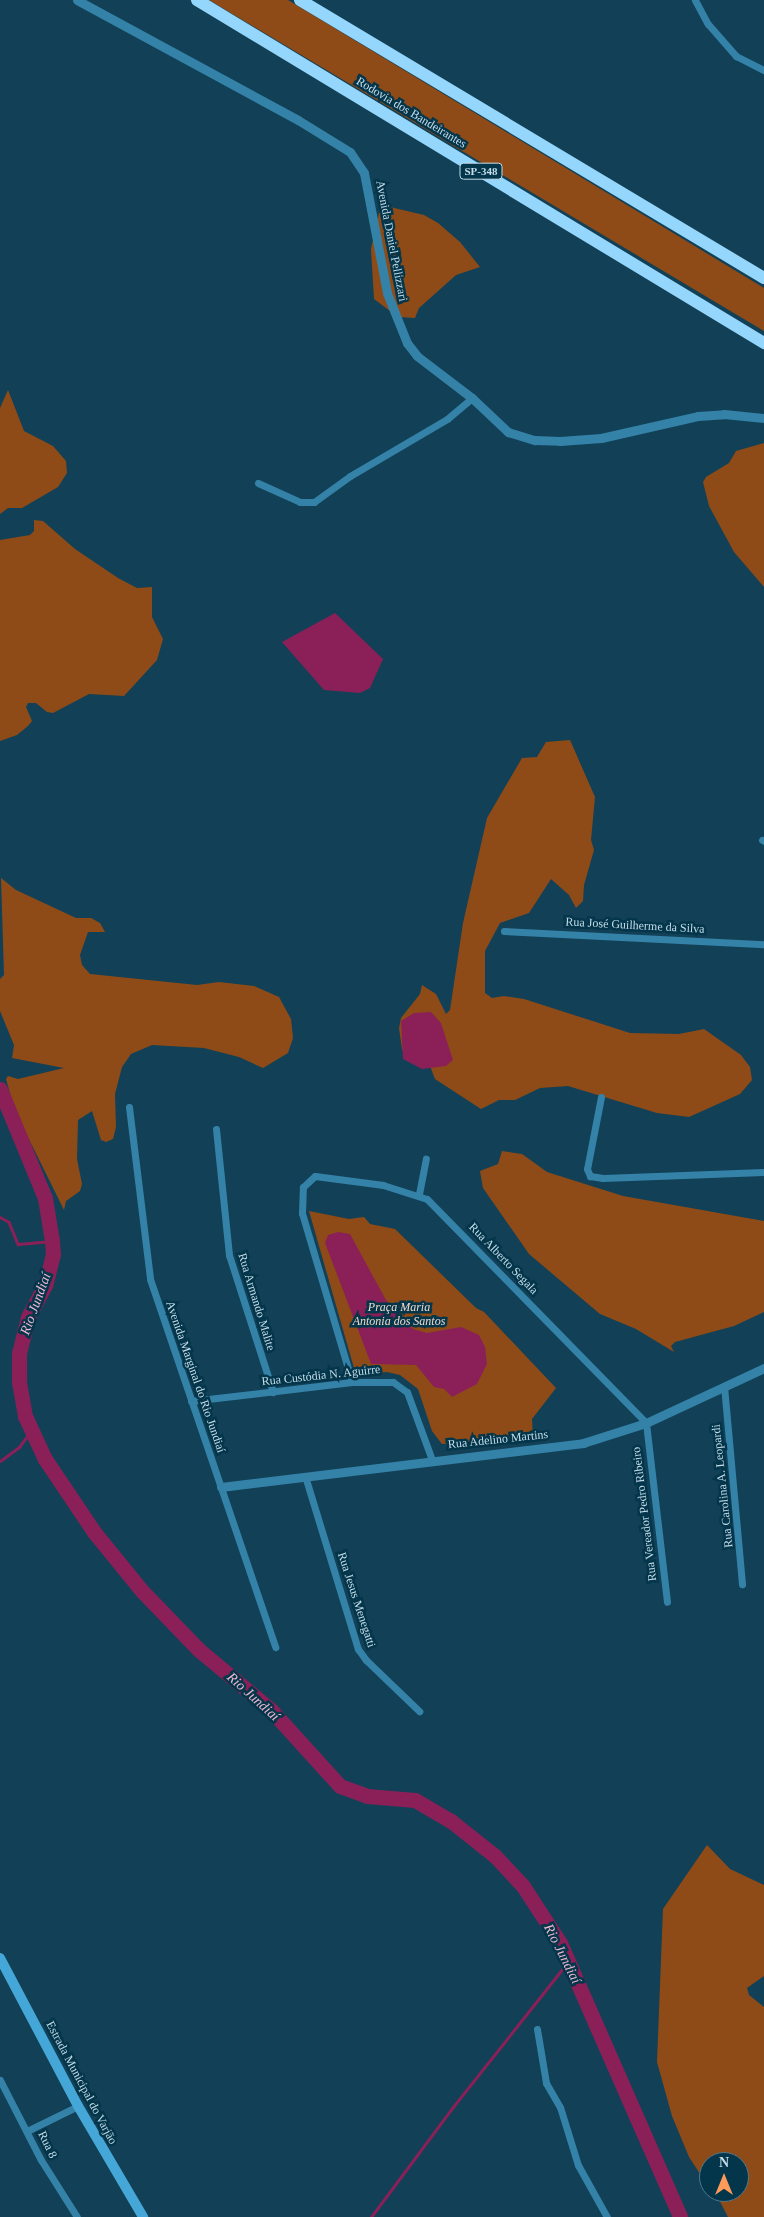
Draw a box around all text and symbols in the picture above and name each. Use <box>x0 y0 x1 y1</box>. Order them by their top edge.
street label: Rodovia dos Bandeirantes <box>353 74 469 152</box>
road number: SP-348 <box>458 162 504 180</box>
street label: Avenida Daniel Pellizzari <box>372 179 410 303</box>
street label: Rua José Guilherme da Silva <box>565 915 705 937</box>
street label: Rua Alberto Segala <box>465 1220 541 1298</box>
street label: Rua Armando Malite <box>234 1251 278 1353</box>
water label: Rio Jundiaí <box>17 1271 55 1337</box>
street label: Avenida Marginal do Rio Jundiaí <box>162 1299 228 1455</box>
park label: Praça Maria Antonia dos Santos <box>353 1301 445 1329</box>
street label: Rua Custódia N. Aguirre <box>261 1363 381 1389</box>
street label: Rua Carolina A. Leopardi <box>709 1423 737 1549</box>
street label: Rua Adelino Martins <box>447 1428 549 1452</box>
street label: Rua Vereador Pedro Ribeiro <box>630 1446 660 1582</box>
street label: Rua Jesus Menegatti <box>334 1551 378 1649</box>
water label: Rio Jundiaí <box>223 1669 283 1725</box>
water label: Rio Jundiaí <box>540 1921 584 1987</box>
street label: Estrada Municipal do Varjão <box>42 2019 120 2147</box>
street label: Rua 8 <box>34 2129 60 2161</box>
north arrow <box>699 2152 749 2202</box>
text: N <box>719 2155 729 2170</box>

